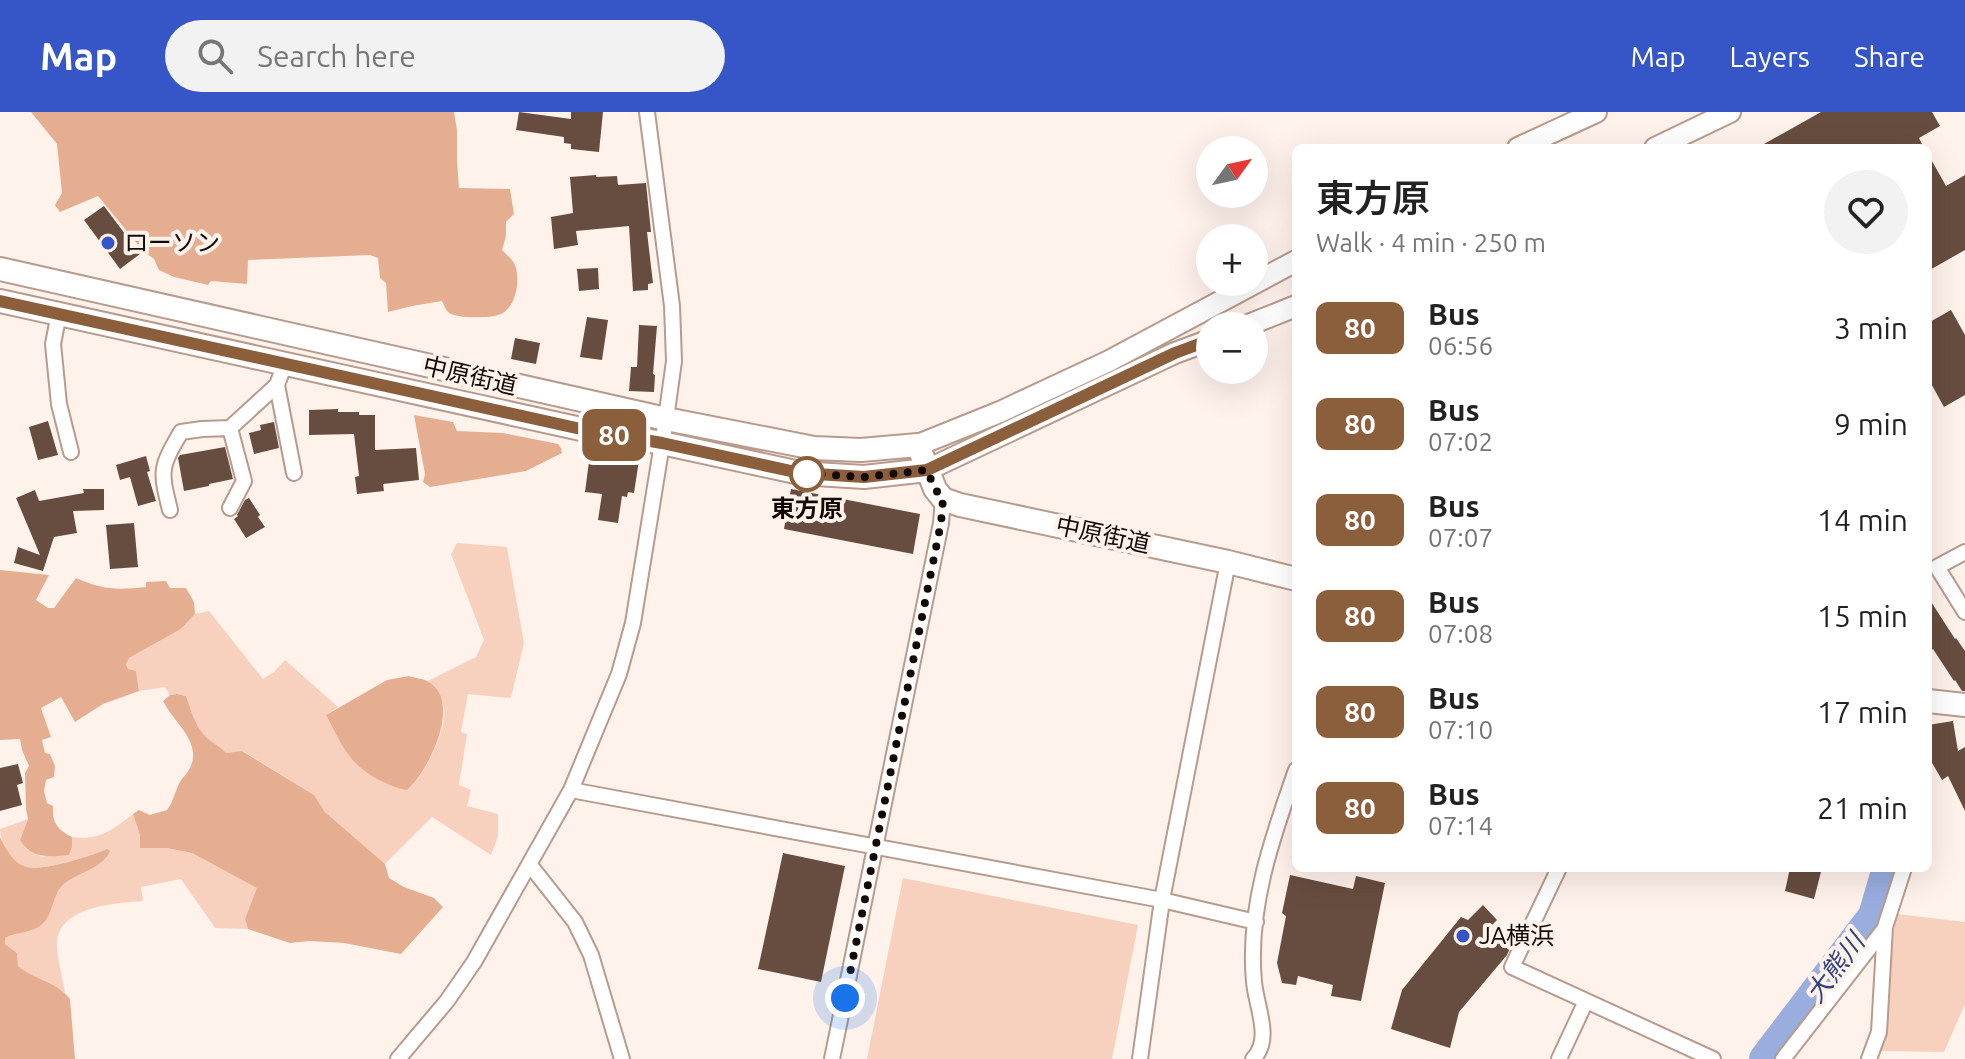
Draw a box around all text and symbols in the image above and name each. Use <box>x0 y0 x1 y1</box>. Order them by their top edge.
search box <box>165 20 725 92</box>
icon: search <box>193 34 237 78</box>
text: Map <box>40 35 117 77</box>
text: Search here <box>257 39 416 73</box>
text: Map <box>1630 41 1686 72</box>
text: Layers <box>1730 41 1810 72</box>
text: Share <box>1854 41 1925 72</box>
north arrow <box>1196 136 1268 208</box>
map controls <box>1196 136 1268 384</box>
button: heart <box>1824 170 1908 254</box>
text: 東方原 <box>1316 177 1430 219</box>
button: + <box>1196 224 1268 296</box>
text: Walk · 4 min · 250 m <box>1316 228 1546 257</box>
place label: ローソン <box>124 229 220 256</box>
marker: ローソン <box>99 234 117 252</box>
text: Bus <box>1428 297 1480 331</box>
text: 3 min <box>1834 311 1908 345</box>
button: − <box>1196 312 1268 384</box>
text: 80 <box>1344 312 1376 343</box>
text: 06:56 <box>1428 331 1493 360</box>
street label: 中原街道 <box>420 352 520 399</box>
text: Bus <box>1428 393 1480 427</box>
text: 9 min <box>1834 407 1908 441</box>
text: 80 <box>1344 408 1376 439</box>
line badge: 80 <box>578 409 650 461</box>
text: 80 <box>598 419 630 450</box>
text: 07:02 <box>1428 427 1493 456</box>
marker: 東方原 <box>790 457 824 491</box>
text: Bus <box>1428 489 1480 523</box>
place label: 東方原 <box>771 495 843 522</box>
text: 14 min <box>1817 503 1908 537</box>
text: 80 <box>1344 504 1376 535</box>
street label: 中原街道 <box>1053 511 1153 558</box>
text: 07:07 <box>1428 523 1493 552</box>
text: Bus <box>1428 585 1480 619</box>
text: 15 min <box>1817 599 1908 633</box>
text: 80 <box>1344 600 1376 631</box>
text: 07:08 <box>1428 619 1493 648</box>
text: Bus <box>1428 681 1480 715</box>
text: 17 min <box>1817 695 1908 729</box>
text: 80 <box>1344 696 1376 727</box>
text: 07:10 <box>1428 715 1493 744</box>
text: Bus <box>1428 777 1480 811</box>
text: 21 min <box>1817 791 1908 825</box>
text: 80 <box>1344 792 1376 823</box>
text: 07:14 <box>1428 811 1493 840</box>
place label: JA横浜 <box>1479 922 1554 949</box>
water label: 大熊川 <box>1800 925 1871 1008</box>
marker: JA横浜 <box>1454 927 1472 945</box>
your location <box>825 978 865 1018</box>

